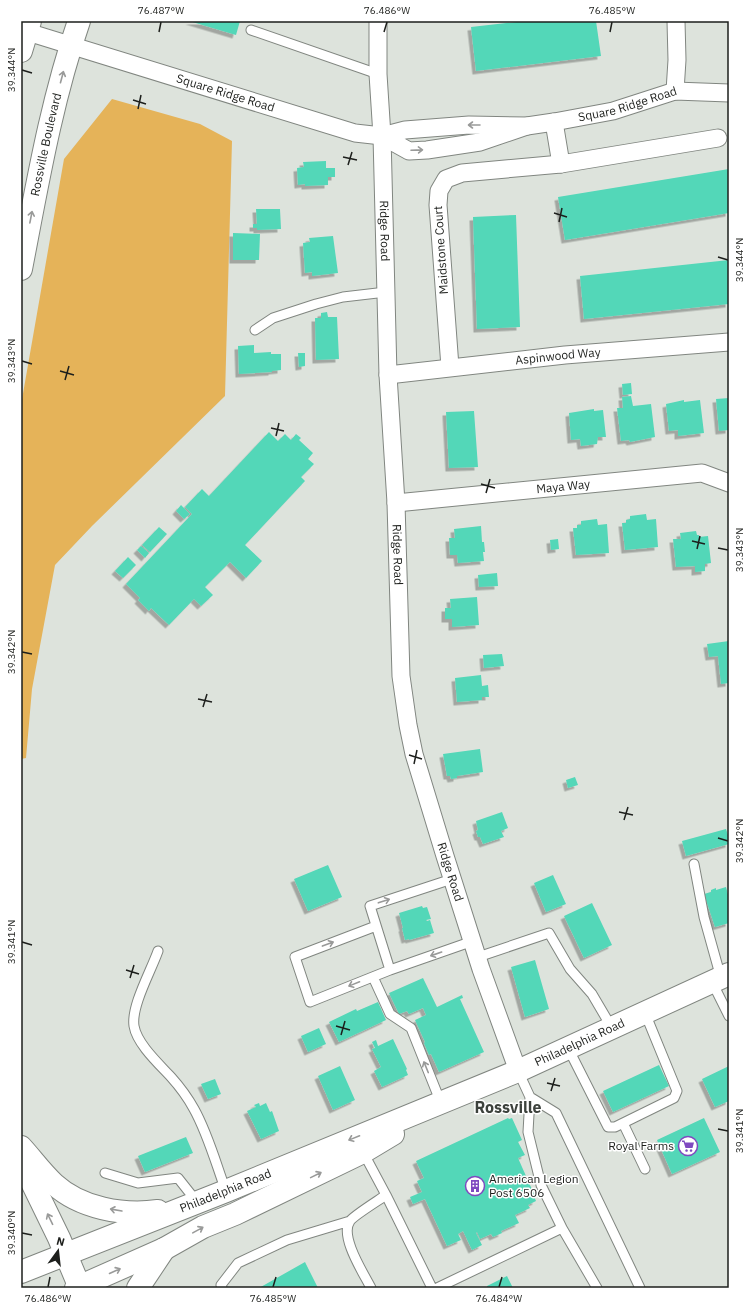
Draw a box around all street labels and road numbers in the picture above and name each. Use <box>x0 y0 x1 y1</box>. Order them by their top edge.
street label: Square Ridge Road <box>175 70 277 115</box>
street label: Square Ridge Road <box>577 83 679 124</box>
street label: Rossville Boulevard <box>27 91 64 197</box>
street label: Ridge Road <box>377 200 393 262</box>
street label: Maidstone Court <box>430 205 451 295</box>
street label: Aspinwood Way <box>514 344 601 368</box>
street label: Maya Way <box>535 476 591 496</box>
street label: Ridge Road <box>390 524 406 585</box>
street label: Ridge Road <box>434 841 467 903</box>
street label: Philadelphia Road <box>532 1015 627 1069</box>
street label: Philadelphia Road <box>177 1165 273 1216</box>

